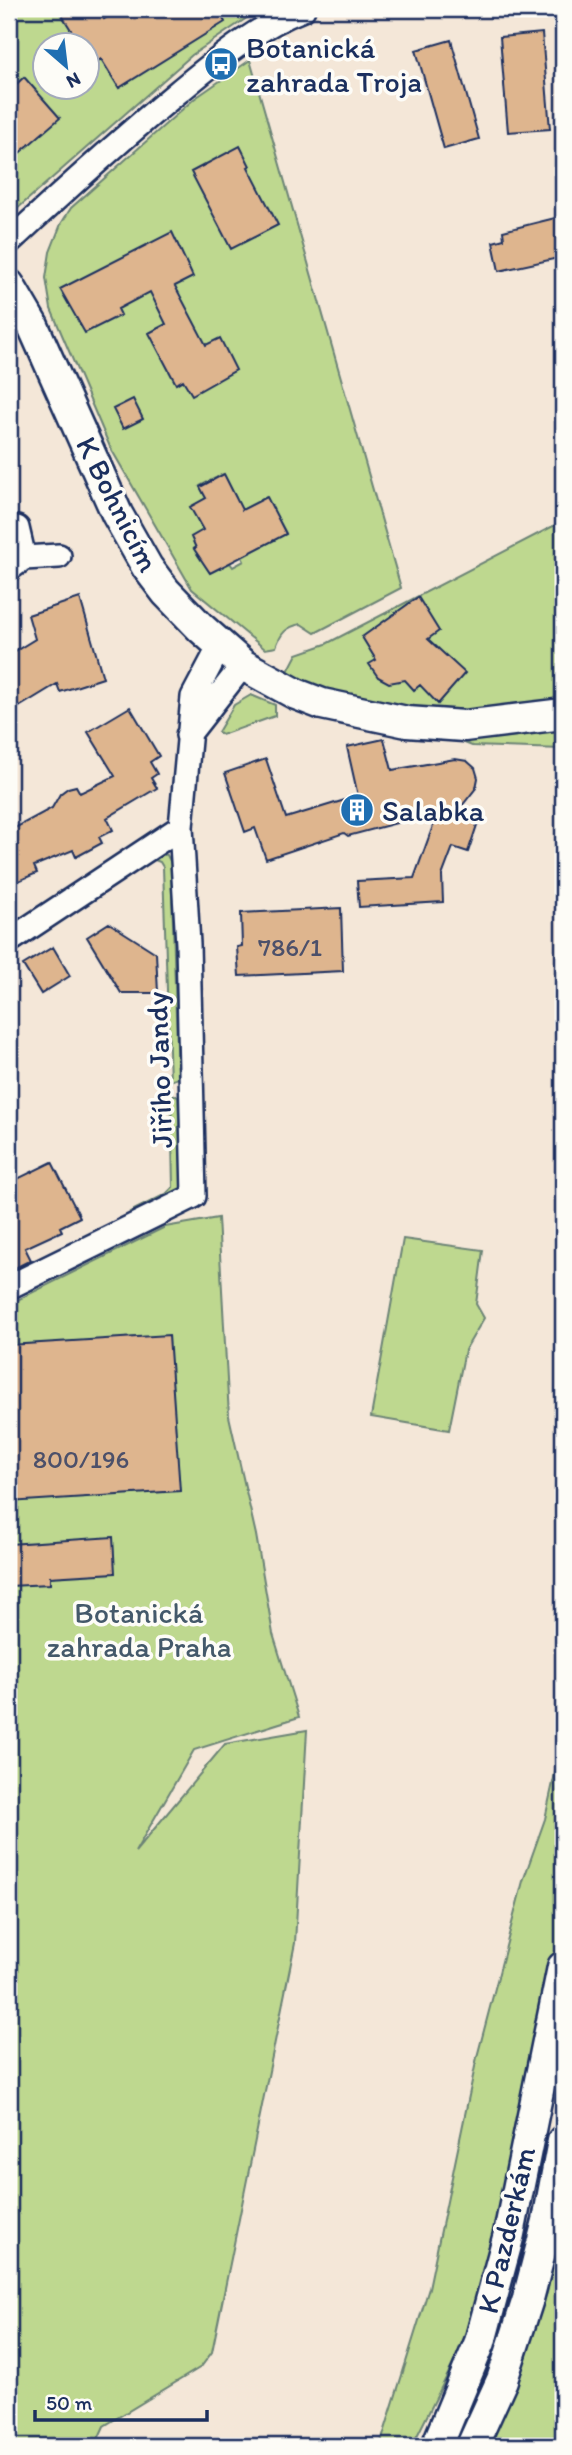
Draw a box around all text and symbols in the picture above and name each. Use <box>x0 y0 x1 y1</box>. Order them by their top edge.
place label: Botanická zahrada Troja <box>246 29 422 100</box>
north arrow <box>32 32 102 102</box>
bus stop icon: Botanická zahrada Troja <box>202 45 240 83</box>
text: N <box>63 67 85 94</box>
street label: K Bohnicím <box>68 430 168 578</box>
building icon: Salabka <box>338 791 376 829</box>
place label: Salabka <box>382 792 485 829</box>
house number: 786/1 <box>258 931 322 963</box>
street label: Jiřího Jandy <box>138 991 180 1149</box>
house number: 800/196 <box>33 1443 129 1475</box>
park label: Botanická zahrada Praha <box>46 1594 232 1665</box>
street label: K Pazderkám <box>469 2143 543 2317</box>
scale bar <box>35 2378 206 2422</box>
text: 50 m <box>46 2390 93 2415</box>

